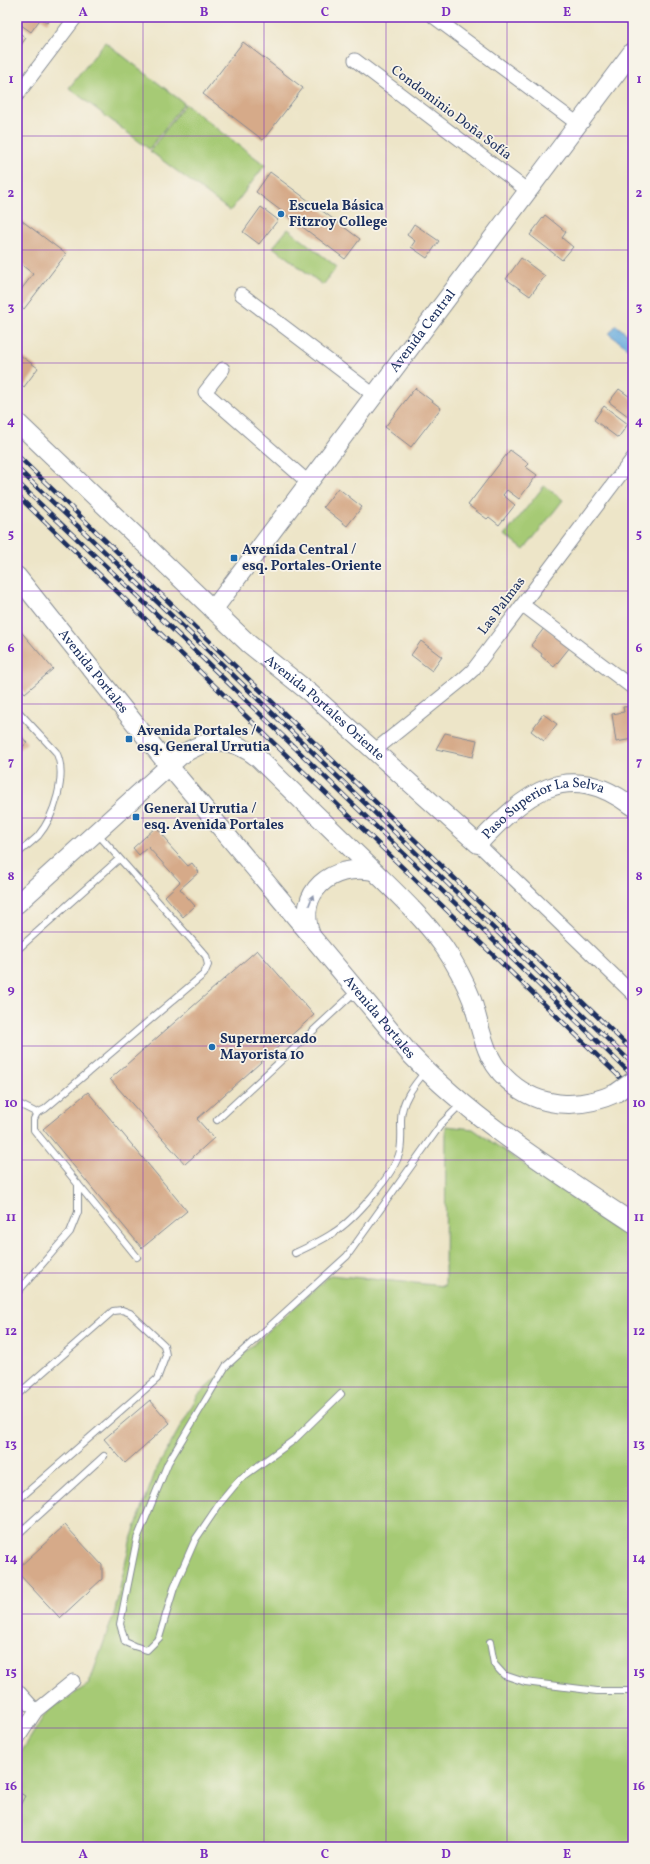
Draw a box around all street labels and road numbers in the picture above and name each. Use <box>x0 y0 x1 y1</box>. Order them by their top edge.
street label: Condominio Doña Sofía <box>387 61 515 165</box>
street label: Avenida Central <box>385 286 460 376</box>
street label: Las Palmas <box>474 573 530 639</box>
street label: Avenida Portales <box>54 625 133 717</box>
street label: Avenida Portales Oriente <box>261 651 389 765</box>
street label: Paso Superior La Selva <box>478 773 607 844</box>
street label: Avenida Portales <box>339 972 419 1063</box>

